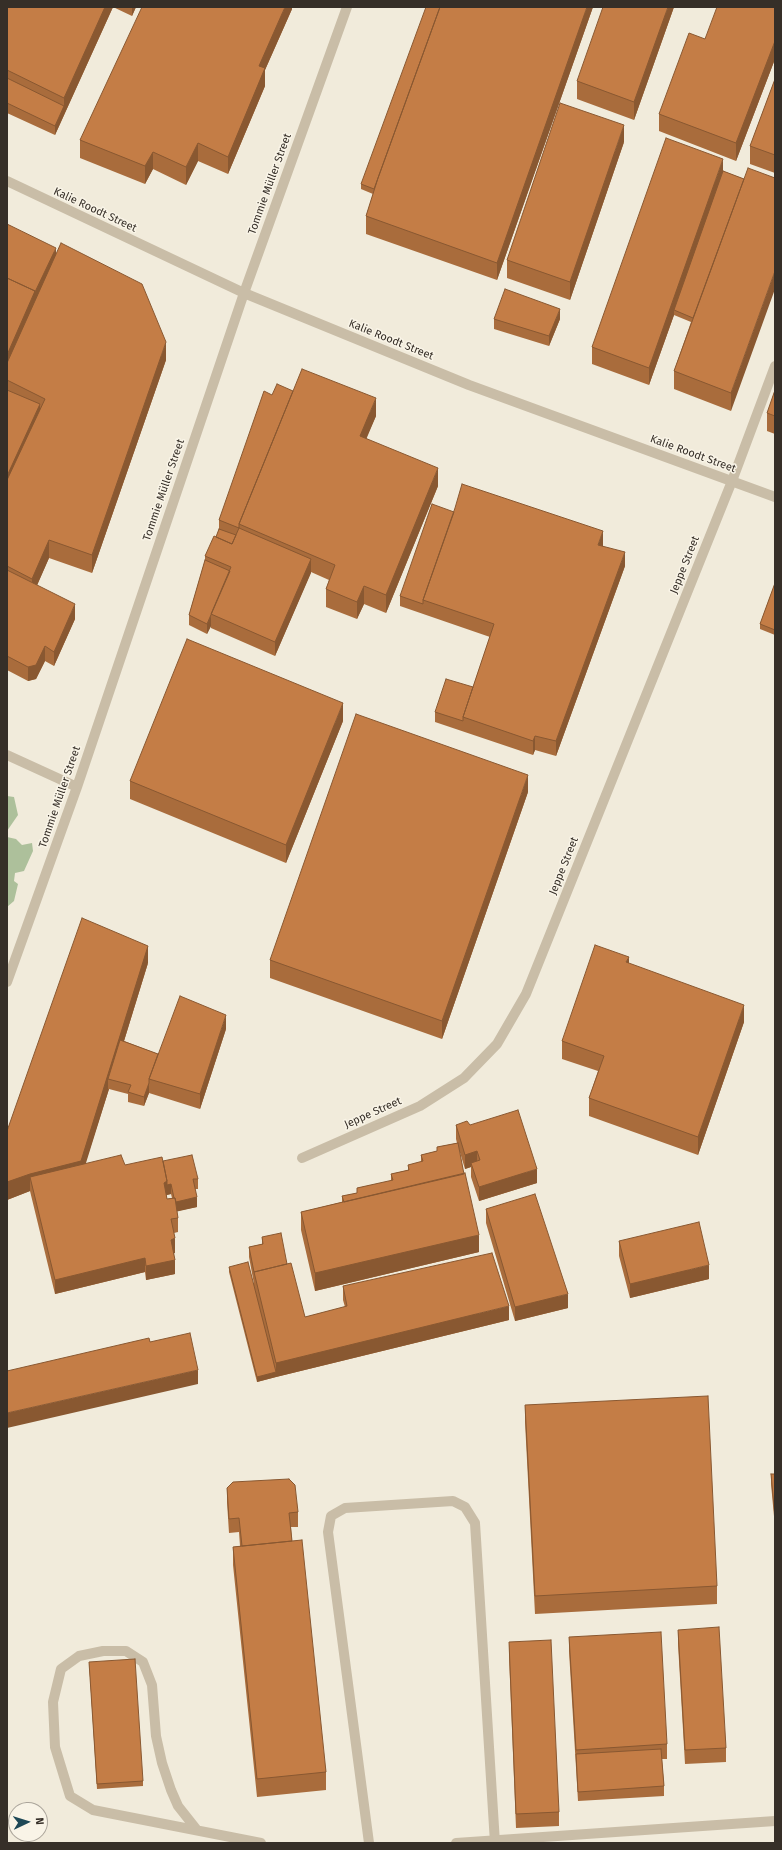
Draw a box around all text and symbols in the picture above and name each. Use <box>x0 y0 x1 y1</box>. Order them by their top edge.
street label: Tommie Müller Street <box>246 132 294 236</box>
street label: Kalie Roodt Street <box>51 185 139 235</box>
street label: Kalie Roodt Street <box>347 317 435 363</box>
street label: Kalie Roodt Street <box>648 432 738 476</box>
street label: Tommie Müller Street <box>140 437 188 543</box>
street label: Jeppe Street <box>667 534 703 596</box>
street label: Tommie Müller Street <box>36 744 84 850</box>
street label: Jeppe Street <box>546 835 582 897</box>
street label: Jeppe Street <box>342 1095 404 1131</box>
north arrow <box>8 1802 48 1842</box>
text: N <box>33 1817 46 1825</box>

